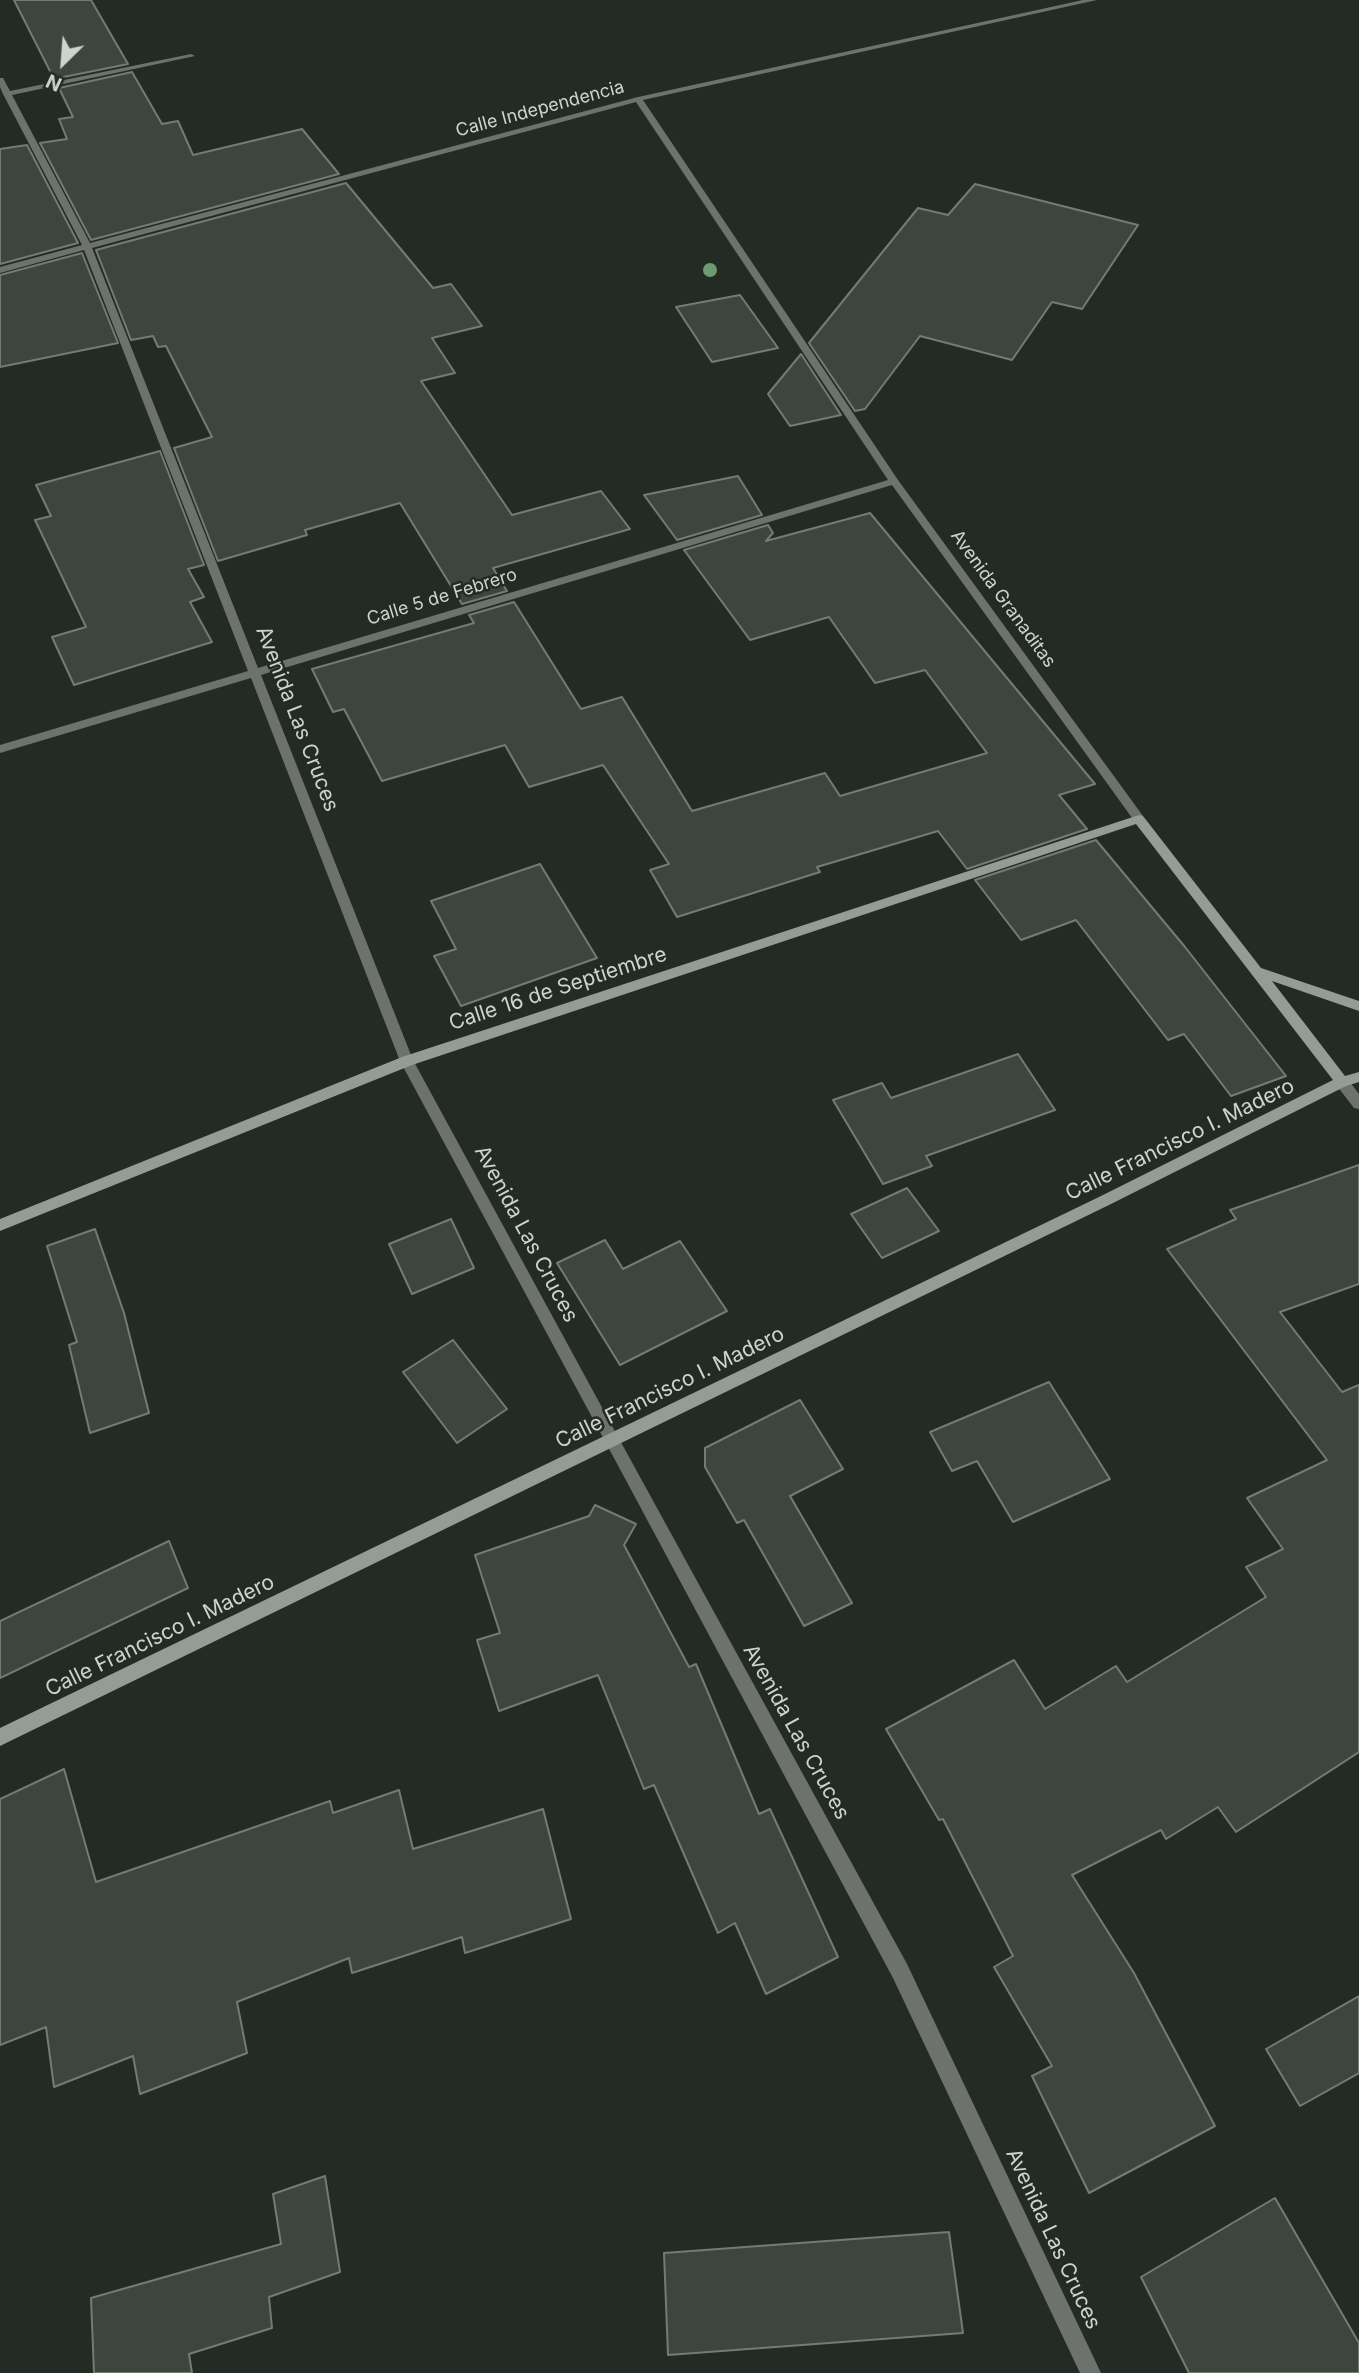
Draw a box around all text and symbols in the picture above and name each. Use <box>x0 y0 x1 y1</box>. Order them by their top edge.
north arrow <box>28 28 98 98</box>
text: N <box>42 69 65 96</box>
street label: Calle Independencia <box>453 76 627 142</box>
street label: Avenida Granaditas <box>946 526 1060 672</box>
street label: Calle 5 de Febrero <box>364 564 520 630</box>
street label: Avenida Las Cruces <box>250 623 344 815</box>
street label: Calle 16 de Septiembre <box>446 942 670 1036</box>
street label: Calle Francisco I. Madero <box>1061 1074 1299 1206</box>
street label: Avenida Las Cruces <box>469 1141 583 1327</box>
street label: Calle Francisco I. Madero <box>551 1322 789 1454</box>
street label: Calle Francisco I. Madero <box>41 1570 279 1702</box>
street label: Avenida Las Cruces <box>737 1640 855 1824</box>
street label: Avenida Las Cruces <box>1000 2145 1106 2333</box>

